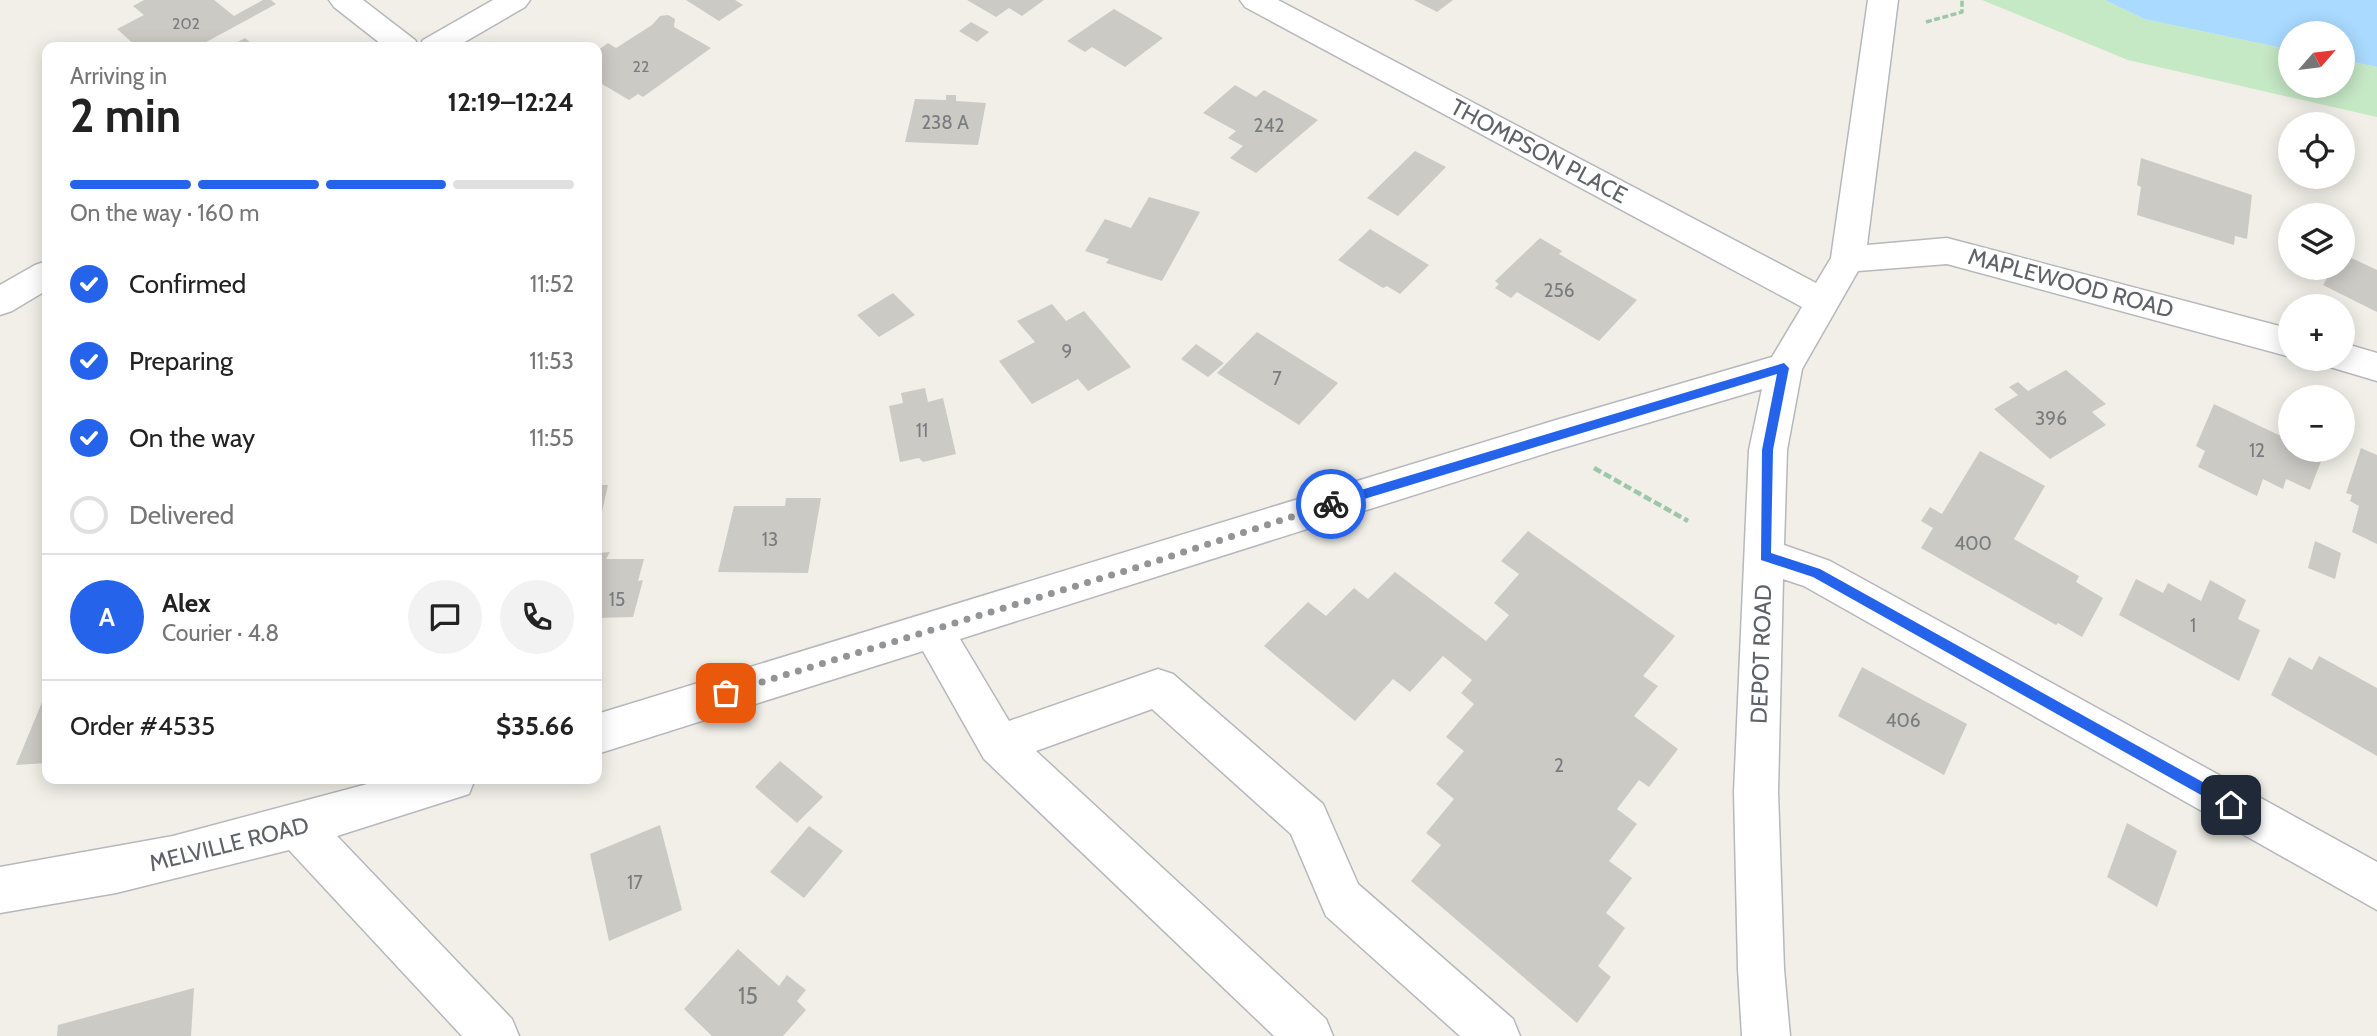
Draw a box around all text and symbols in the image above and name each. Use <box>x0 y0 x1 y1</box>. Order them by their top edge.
house number: 202 <box>172 14 200 33</box>
north arrow <box>2278 21 2356 98</box>
map controls <box>2278 21 2355 462</box>
house number: 22 <box>633 57 649 76</box>
text: Arriving in <box>70 62 167 90</box>
text: 12:19–12:24 <box>448 86 574 118</box>
text: 2 min <box>70 88 181 144</box>
street label: THOMPSON PLACE <box>1446 93 1632 209</box>
house number: 238 A <box>921 111 969 134</box>
button: locate <box>2278 112 2355 189</box>
house number: 242 <box>1254 114 1284 137</box>
text: On the way · 160 m <box>70 199 259 227</box>
button: layers <box>2278 203 2355 280</box>
street label: MAPLEWOOD ROAD <box>1965 242 2177 324</box>
icon: check <box>70 265 108 303</box>
text: Confirmed <box>129 268 246 300</box>
text: 11:52 <box>530 270 574 298</box>
house number: 256 <box>1543 279 1575 302</box>
button: + <box>2278 294 2355 371</box>
house number: 9 <box>1062 340 1072 363</box>
icon: check <box>70 342 108 380</box>
text: Preparing <box>129 345 233 377</box>
text: 11:53 <box>529 347 574 375</box>
house number: 7 <box>1272 367 1282 390</box>
button: − <box>2278 385 2355 462</box>
house number: 396 <box>2035 407 2067 430</box>
icon: check <box>70 419 108 457</box>
house number: 11 <box>916 419 928 442</box>
text: On the way <box>129 422 255 454</box>
text: 11:55 <box>529 424 574 452</box>
house number: 12 <box>2249 439 2265 462</box>
courier <box>1296 469 1366 539</box>
icon: bike <box>1312 485 1350 523</box>
text: Delivered <box>129 499 234 531</box>
house number: 13 <box>762 528 778 551</box>
house number: 400 <box>1954 532 1992 555</box>
button: chat <box>408 580 482 654</box>
button: phone <box>500 580 574 654</box>
street label: DEPOT ROAD <box>1745 584 1777 724</box>
text: Alex <box>162 587 211 619</box>
house number: 15 <box>609 588 625 611</box>
text: A <box>99 601 115 633</box>
house number: 1 <box>2190 614 2196 637</box>
text: Courier · 4.8 <box>162 619 279 647</box>
pin <box>696 663 756 723</box>
icon: bag <box>707 674 745 712</box>
house number: 406 <box>1885 709 1921 732</box>
text: Order #4535 <box>70 710 215 742</box>
text: $35.66 <box>496 710 574 742</box>
house number: 2 <box>1554 754 1564 777</box>
pin <box>2201 775 2261 835</box>
icon: home <box>2212 786 2250 824</box>
street label: MELVILLE ROAD <box>146 811 312 877</box>
house number: 17 <box>627 871 643 894</box>
house number: 15 <box>738 982 758 1010</box>

